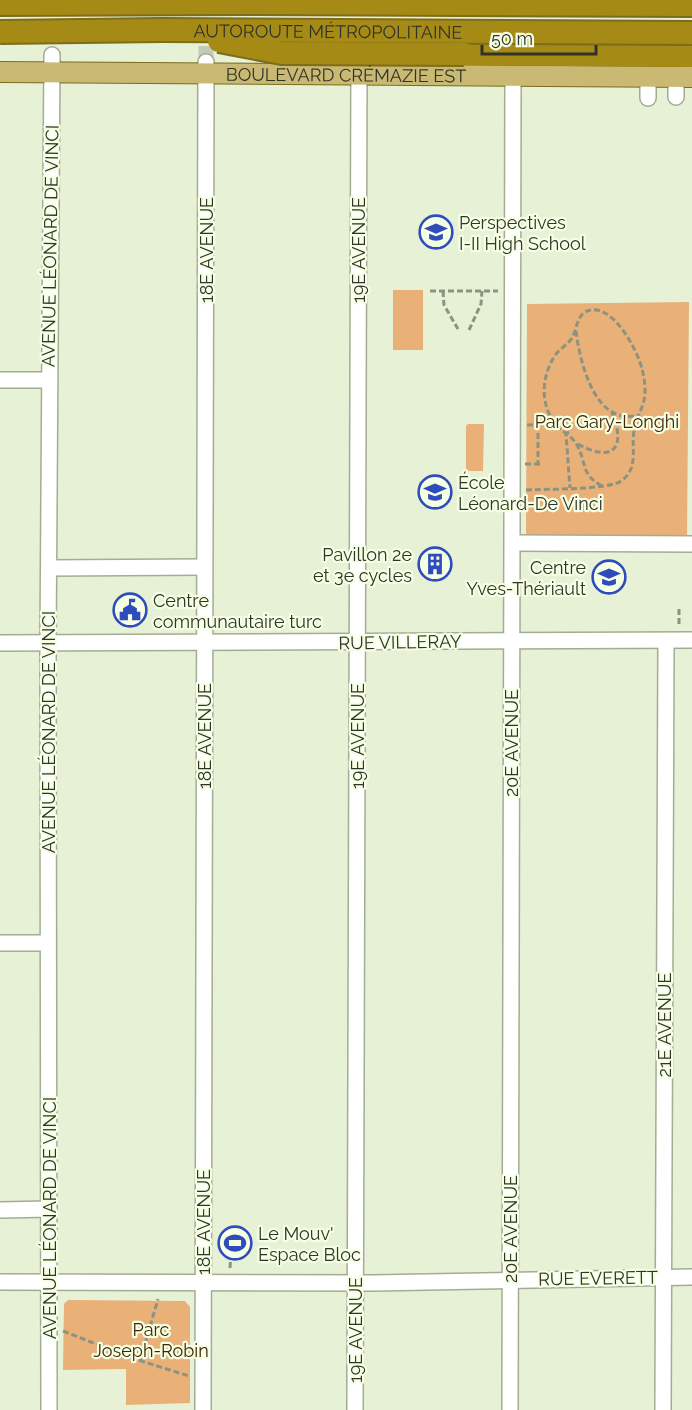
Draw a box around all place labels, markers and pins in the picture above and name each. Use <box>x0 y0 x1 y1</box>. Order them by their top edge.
place label: Perspectives I-II High School <box>459 212 586 254</box>
school or university icon: Perspectives I-II High School <box>418 214 454 250</box>
place label: École Léonard-De Vinci <box>458 471 603 514</box>
school or university icon: École Léonard-De Vinci <box>417 474 453 510</box>
place label: Pavillon 2e et 3e cycles <box>313 544 412 586</box>
building icon: Pavillon 2e et 3e cycles <box>417 546 453 582</box>
place label: Centre Yves-Thériault <box>466 557 586 599</box>
school or university icon: Centre Yves-Thériault <box>591 559 627 595</box>
place label: Centre communautaire turc <box>153 590 322 632</box>
public building icon: Centre communautaire turc <box>112 592 148 628</box>
place label: Le Mouv' Espace Bloc <box>258 1223 361 1265</box>
sports icon: Le Mouv' Espace Bloc <box>217 1225 253 1261</box>

